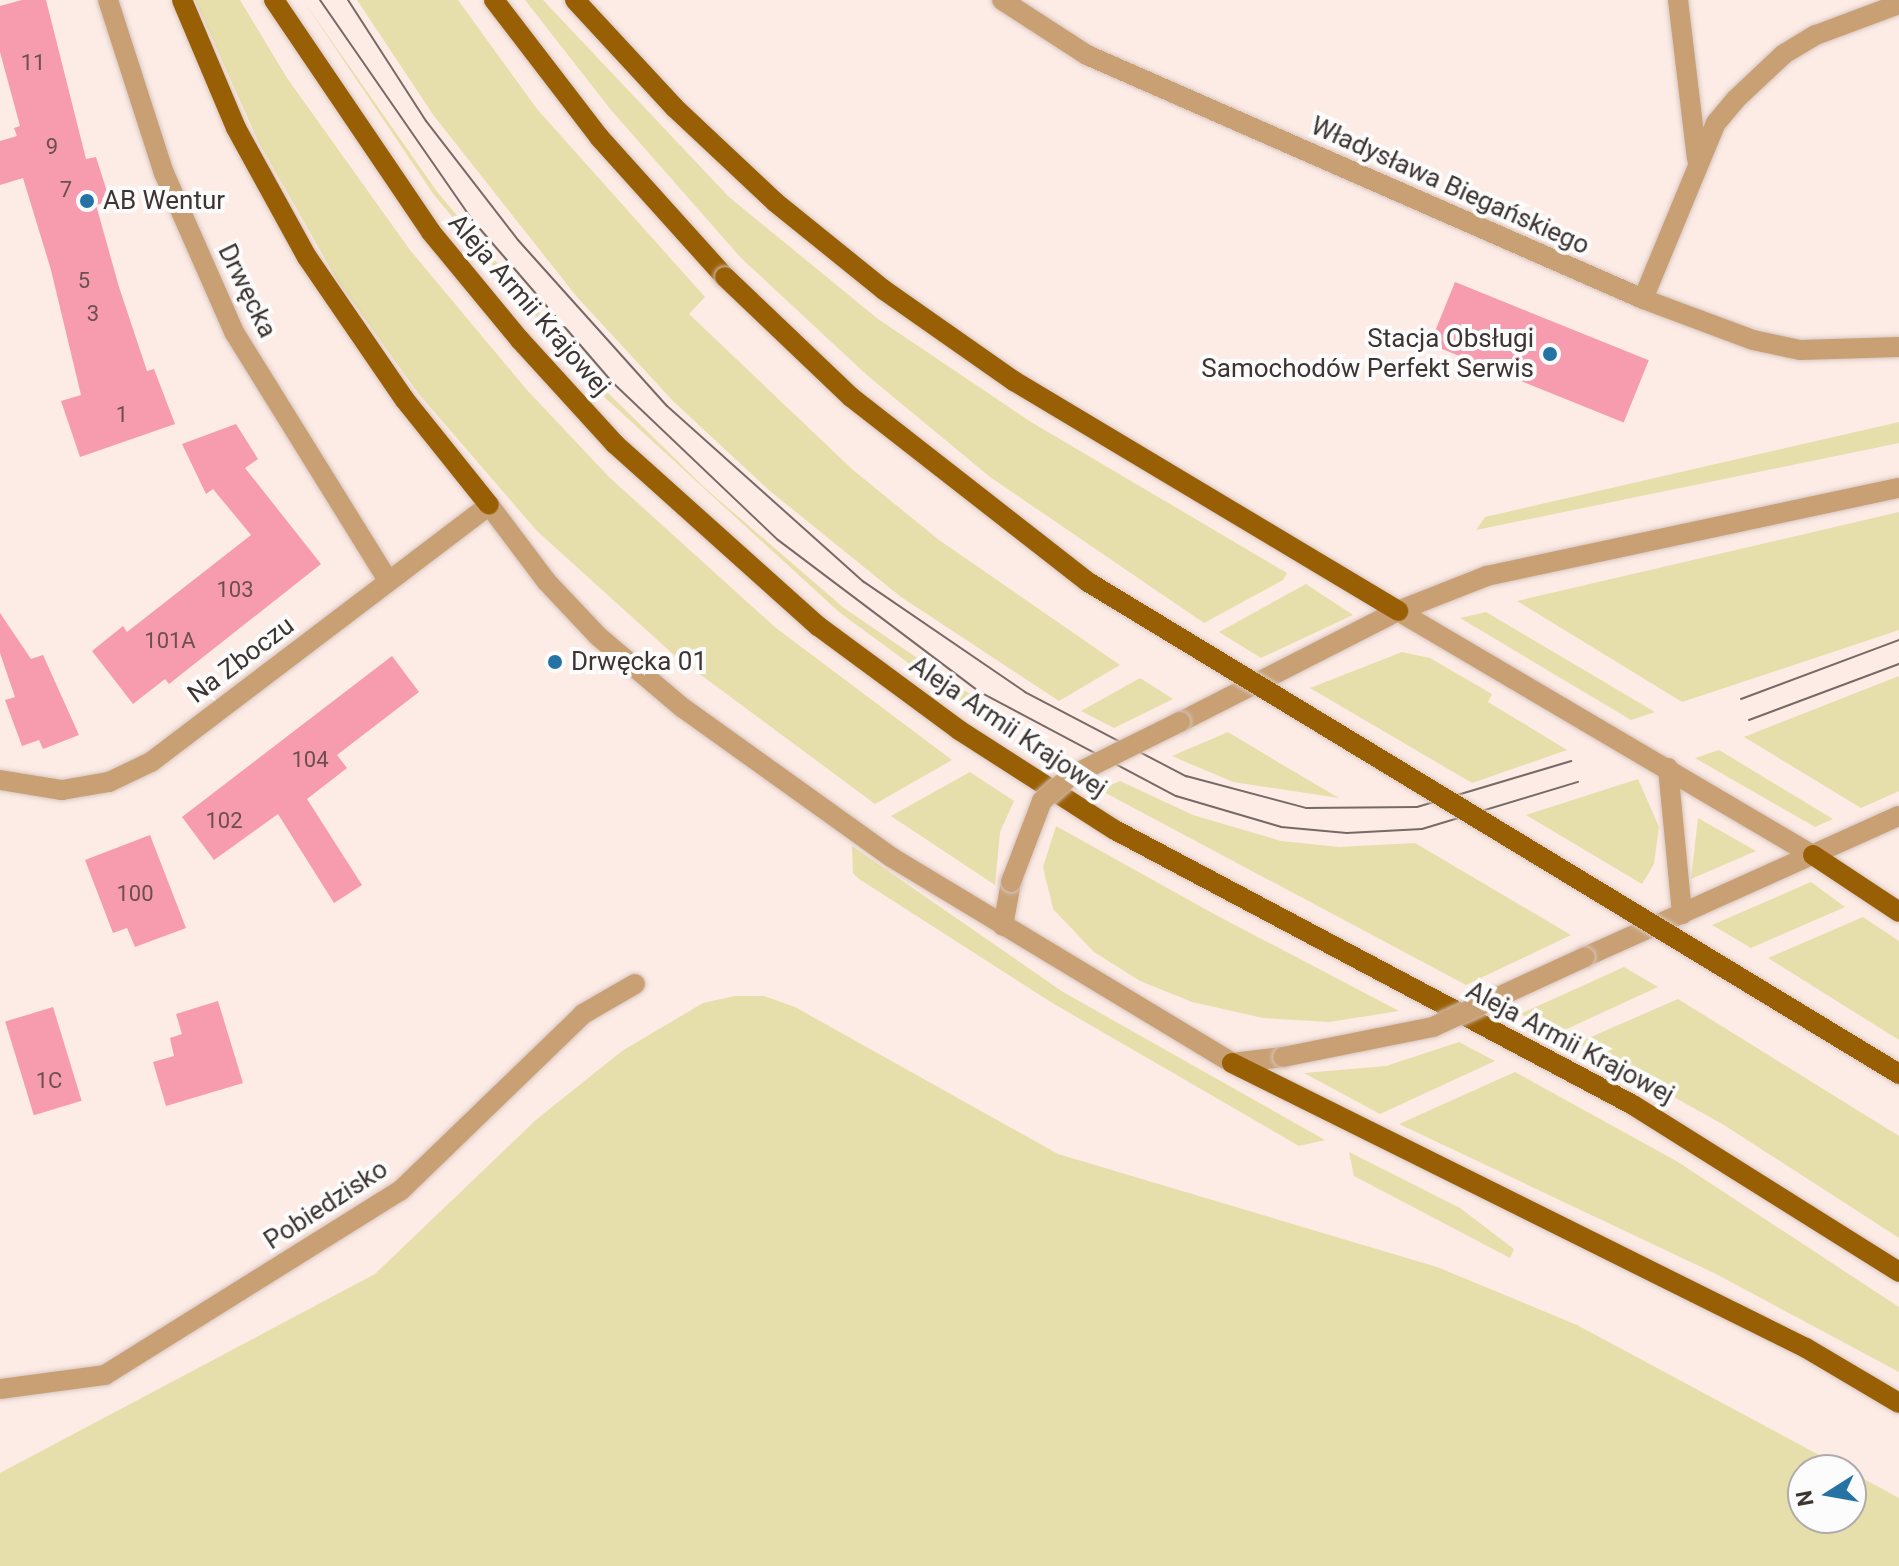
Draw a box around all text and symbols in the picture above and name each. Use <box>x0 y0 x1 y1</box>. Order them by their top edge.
house number: 11 <box>21 50 45 76</box>
street label: Władysława Biegańskiego <box>1306 110 1594 262</box>
house number: 9 <box>46 134 58 160</box>
house number: 7 <box>60 177 72 203</box>
place label: AB Wentur <box>103 185 225 217</box>
marker: AB Wentur <box>78 192 96 210</box>
street label: Aleja Armii Krajowej <box>441 208 617 402</box>
street label: Drwęcka <box>211 239 283 343</box>
house number: 5 <box>78 268 90 294</box>
house number: 3 <box>87 301 99 327</box>
place label: Stacja Obsługi Samochodów Perfekt Serwis <box>1201 323 1534 384</box>
marker: Stacja Obsługi Samochodów Perfekt Serwis <box>1541 345 1559 363</box>
house number: 1 <box>116 402 128 428</box>
house number: 103 <box>216 577 254 603</box>
street label: Na Zboczu <box>182 610 300 710</box>
house number: 101A <box>144 628 196 654</box>
place label: Drwęcka 01 <box>571 646 707 678</box>
street label: Aleja Armii Krajowej <box>904 650 1112 804</box>
marker: Drwęcka 01 <box>546 653 564 671</box>
house number: 104 <box>291 747 329 773</box>
house number: 102 <box>205 808 243 834</box>
house number: 100 <box>116 881 154 907</box>
street label: Aleja Armii Krajowej <box>1461 975 1679 1111</box>
house number: 1C <box>36 1068 62 1094</box>
street label: Pobiedzisko <box>258 1153 394 1257</box>
north arrow <box>1787 1454 1867 1534</box>
text: N <box>1791 1488 1819 1508</box>

